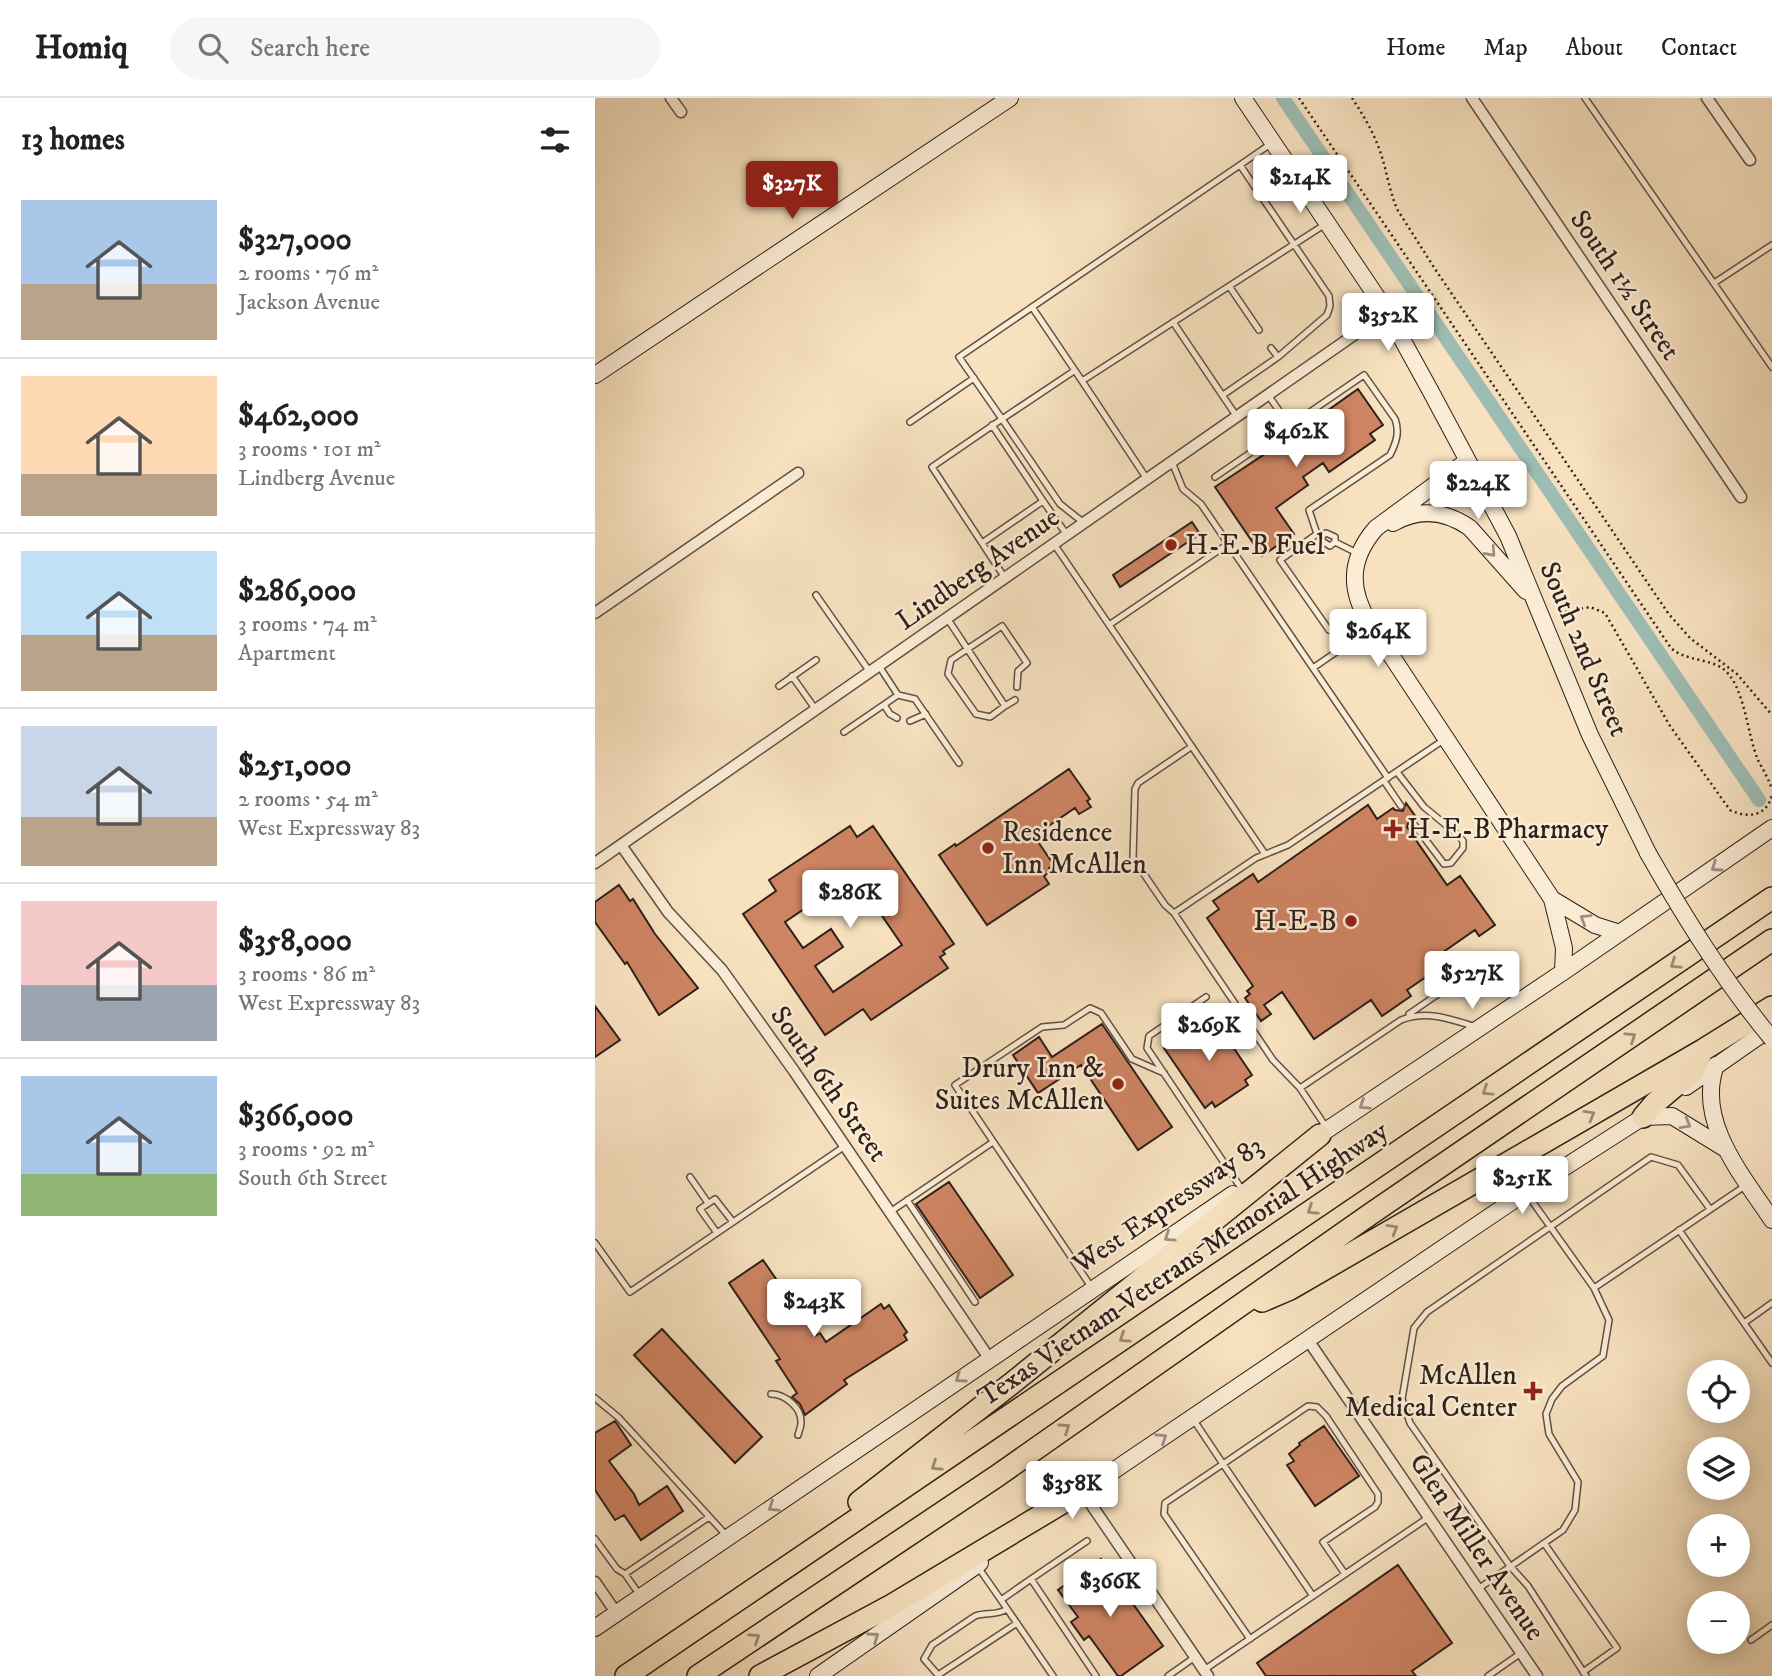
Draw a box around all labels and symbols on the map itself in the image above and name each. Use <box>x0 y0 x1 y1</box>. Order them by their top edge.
pin: $214K <box>1251 156 1349 215</box>
pin: $327K <box>743 162 841 221</box>
street label: South 1½ Street <box>1562 203 1688 367</box>
pin: $352K <box>1339 294 1437 353</box>
pin: $462K <box>1247 410 1345 469</box>
pin: $224K <box>1429 462 1527 521</box>
street label: Lindberg Avenue <box>890 500 1066 638</box>
place label: H-E-B Fuel <box>1185 528 1325 563</box>
marker: H-E-B Fuel <box>1163 537 1179 553</box>
one-way arrow <box>1483 544 1495 557</box>
street label: South 2nd Street <box>1532 557 1636 741</box>
pin: $264K <box>1329 610 1427 669</box>
place label: H-E-B Pharmacy <box>1407 812 1609 847</box>
place label: Residence Inn McAllen <box>1002 815 1147 882</box>
marker: H-E-B Pharmacy <box>1385 821 1401 837</box>
marker: Residence Inn McAllen <box>980 840 996 856</box>
one-way arrow <box>1711 859 1724 871</box>
pin: $286K <box>801 870 899 930</box>
place label: H-E-B <box>1253 904 1337 939</box>
marker: H-E-B <box>1343 913 1359 929</box>
one-way arrow <box>1580 914 1593 927</box>
pin: $527K <box>1423 951 1521 1011</box>
one-way arrow <box>1670 956 1683 968</box>
street label: South 6th Street <box>762 999 896 1169</box>
pin: $269K <box>1160 1004 1258 1063</box>
one-way arrow <box>1623 1033 1636 1045</box>
place label: Drury Inn & Suites McAllen <box>935 1051 1104 1118</box>
marker: Drury Inn & Suites McAllen <box>1110 1076 1126 1092</box>
one-way arrow <box>1482 1083 1495 1095</box>
one-way arrow <box>1359 1097 1372 1110</box>
one-way arrow <box>1583 1110 1596 1123</box>
street label: Texas Vietnam Veterans Memorial Highway <box>971 1113 1395 1415</box>
one-way arrow <box>1679 1116 1691 1129</box>
street label: West Expressway 83 <box>1065 1128 1270 1282</box>
pin: $251K <box>1473 1156 1571 1216</box>
one-way arrow <box>1307 1202 1320 1214</box>
one-way arrow <box>1386 1224 1399 1237</box>
one-way arrow <box>1164 1229 1177 1241</box>
pin: $243K <box>765 1280 863 1339</box>
one-way arrow <box>1119 1330 1132 1342</box>
place label: McAllen Medical Center <box>1345 1358 1518 1425</box>
one-way arrow <box>955 1370 968 1383</box>
marker: McAllen Medical Center <box>1523 1381 1543 1401</box>
one-way arrow <box>1057 1424 1070 1436</box>
one-way arrow <box>1154 1434 1167 1446</box>
street label: Glen Miller Avenue <box>1401 1447 1553 1647</box>
one-way arrow <box>931 1457 944 1470</box>
pin: $358K <box>1023 1462 1121 1521</box>
one-way arrow <box>768 1499 781 1511</box>
pin: $366K <box>1061 1560 1159 1619</box>
one-way arrow <box>866 1633 879 1645</box>
one-way arrow <box>747 1634 760 1646</box>

